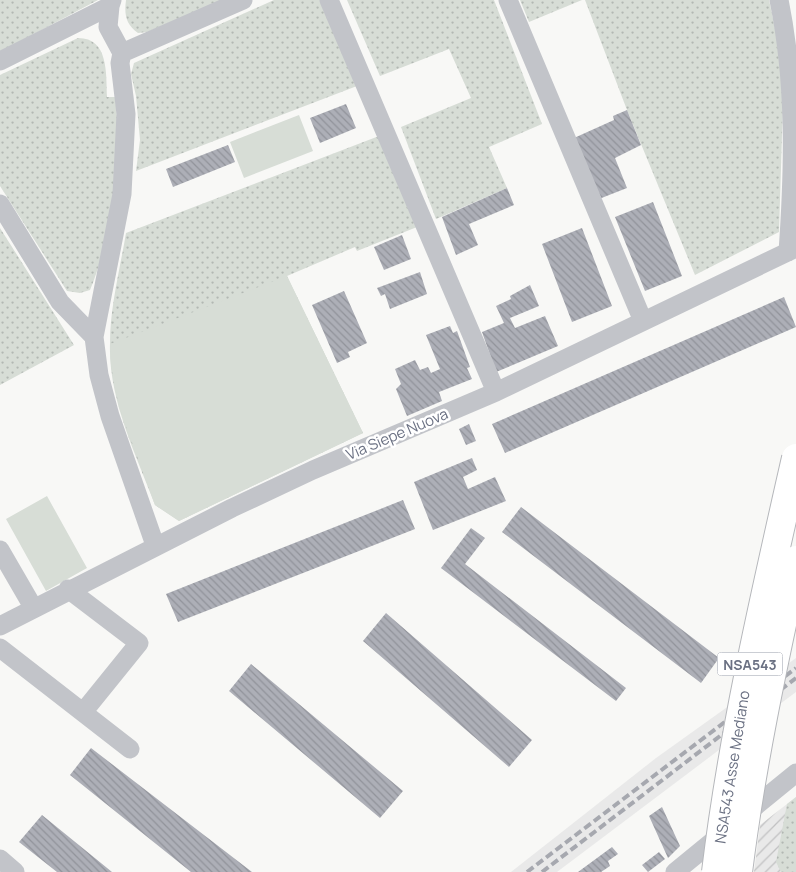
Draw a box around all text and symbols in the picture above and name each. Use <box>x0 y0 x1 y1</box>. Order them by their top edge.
street label: Via Siepe Nuova <box>343 403 451 465</box>
road number: NSA543 <box>718 652 782 676</box>
street label: NSA543 Asse Mediano <box>710 689 754 845</box>

